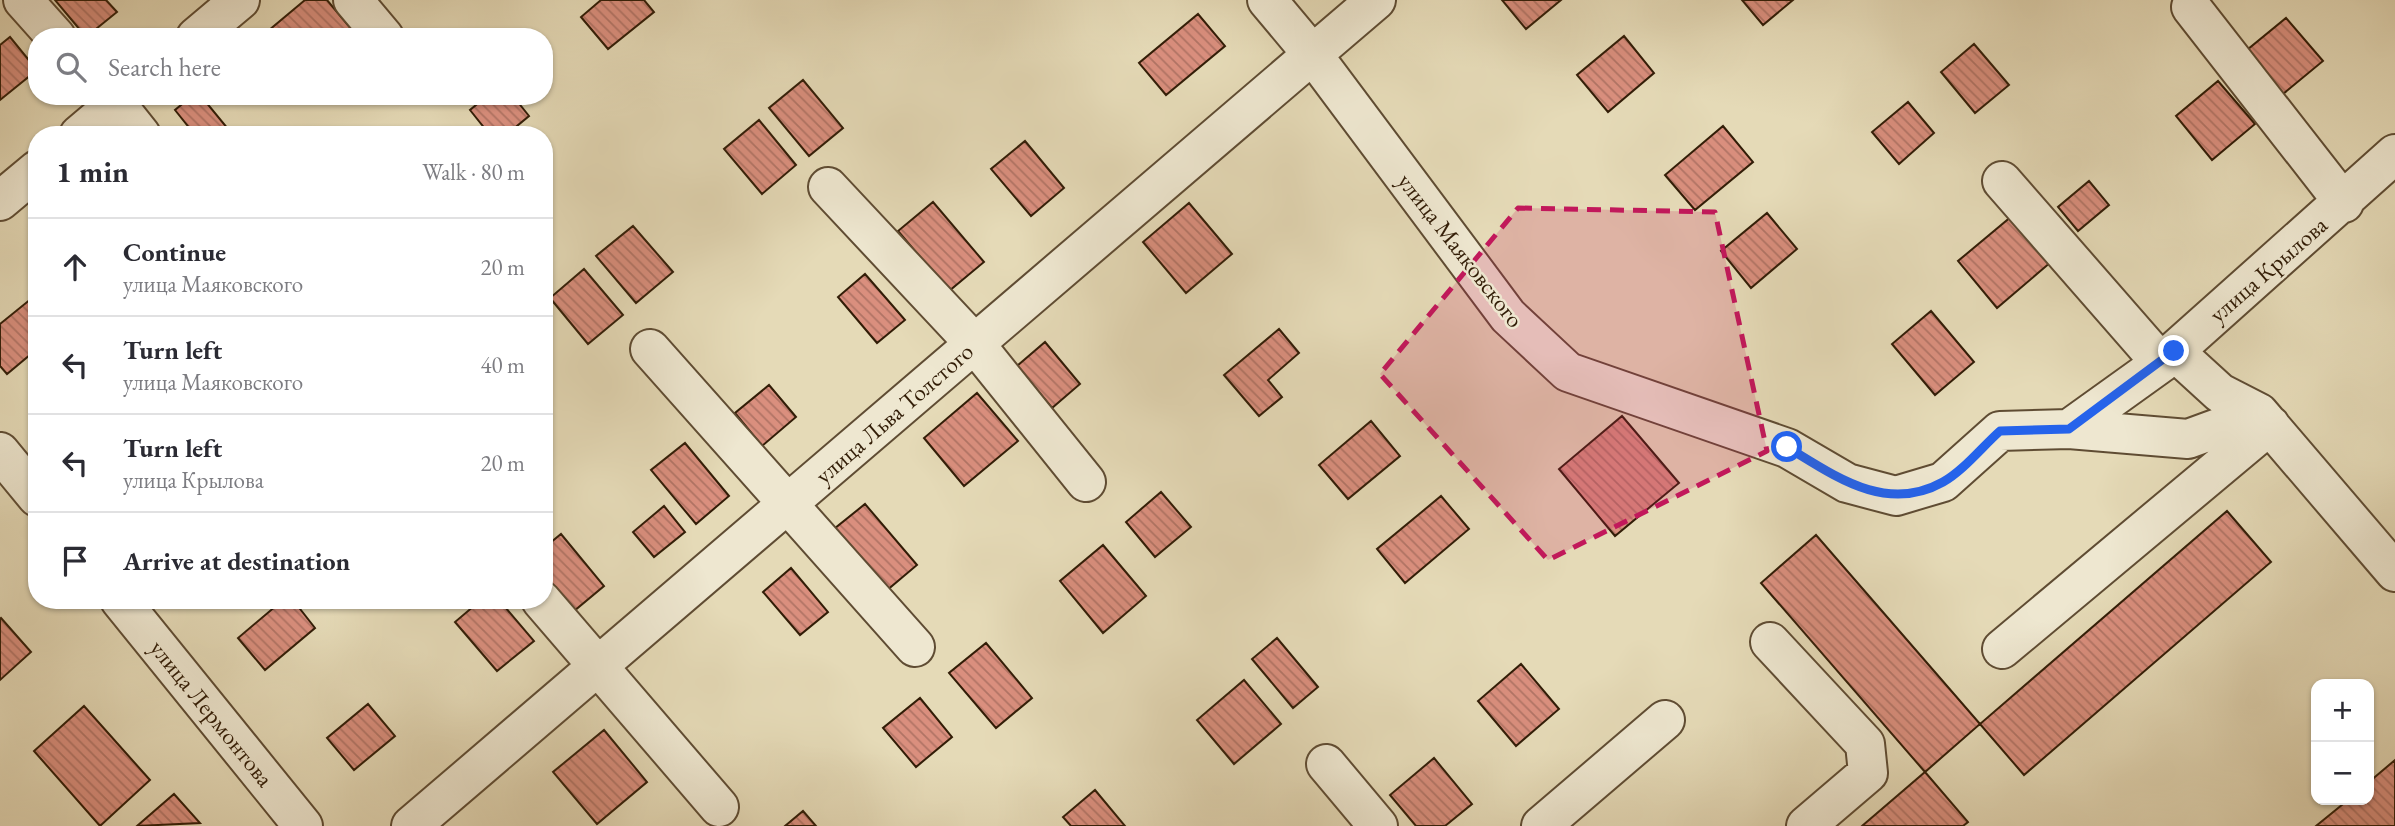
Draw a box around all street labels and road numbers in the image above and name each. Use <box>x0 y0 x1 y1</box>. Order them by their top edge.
street label: улица Маяковского <box>1391 166 1531 334</box>
street label: улица Крылова <box>2202 209 2334 329</box>
street label: улица Льва Толстого <box>808 336 980 490</box>
street label: улица Лермонтова <box>143 633 281 793</box>

